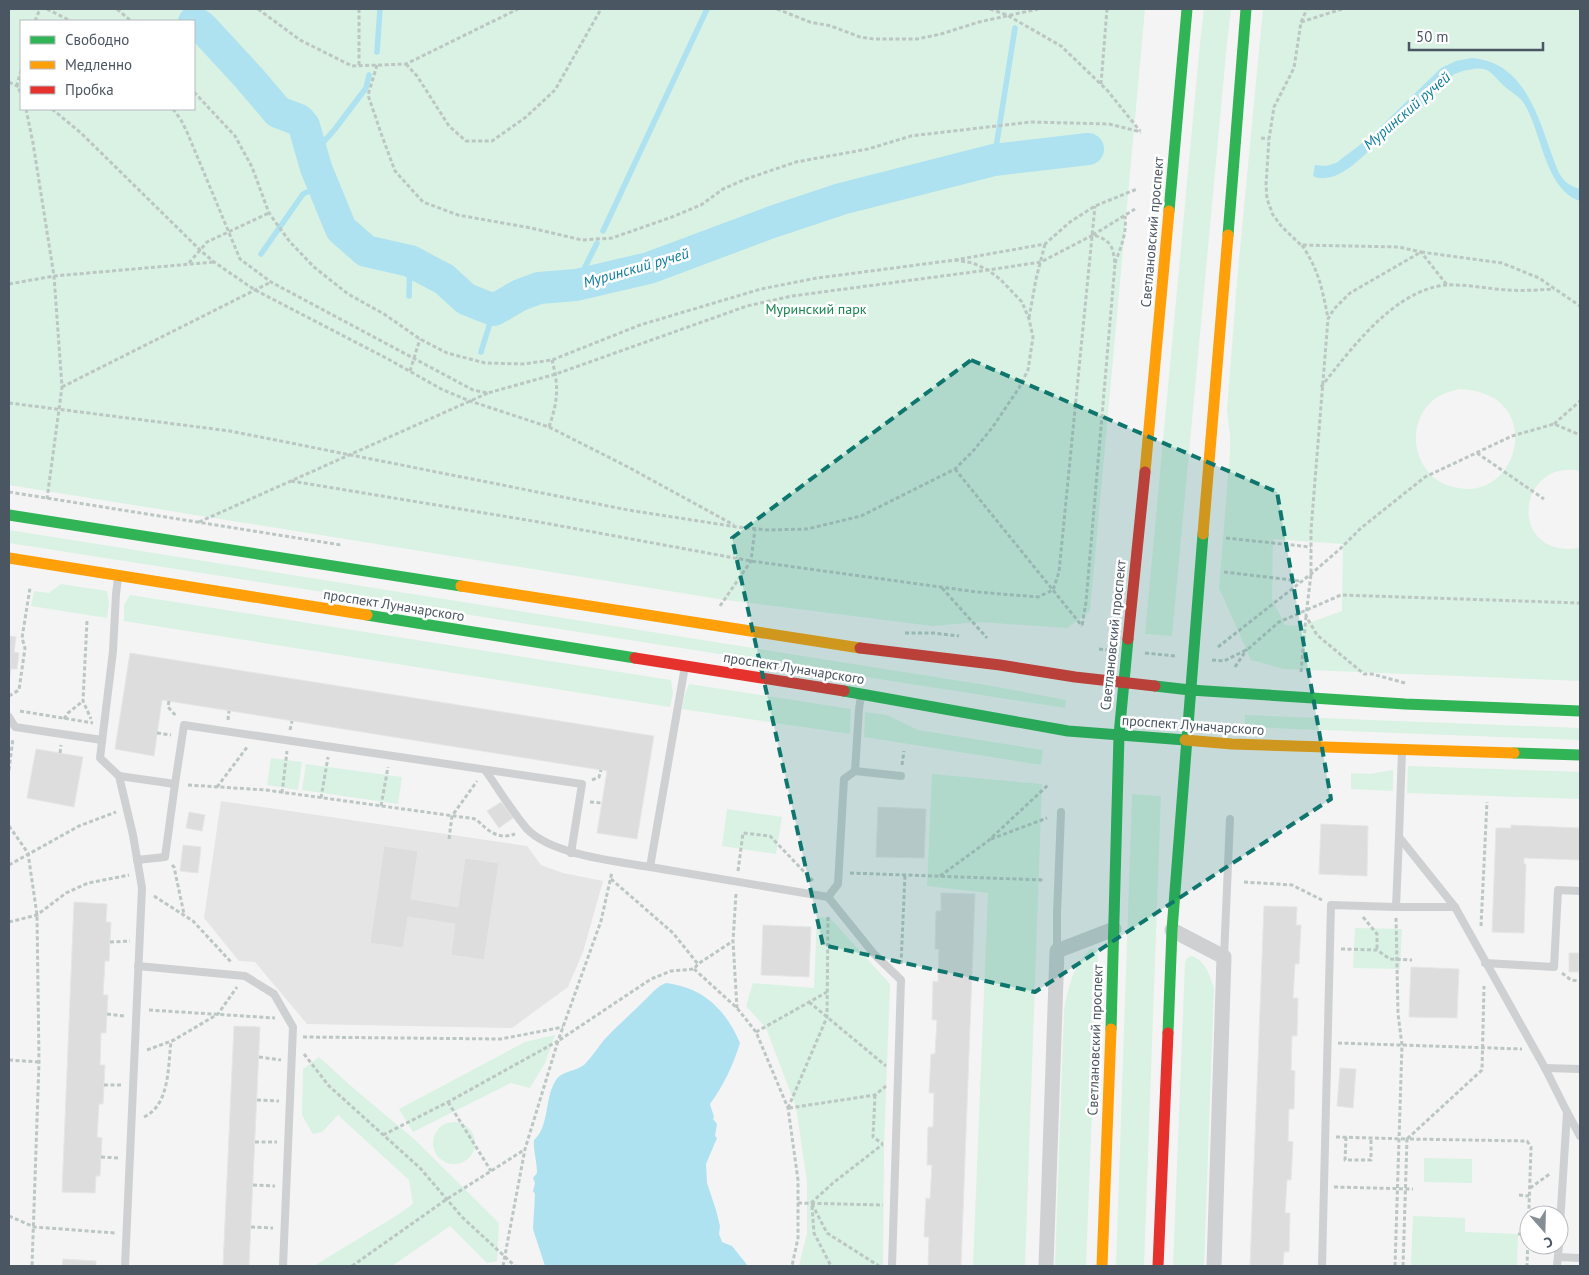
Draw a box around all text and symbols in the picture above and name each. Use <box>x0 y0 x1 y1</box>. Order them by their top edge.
legend <box>20 20 195 110</box>
scale bar <box>1409 20 1543 52</box>
text: 50 m <box>1416 27 1449 46</box>
text: Свободно <box>65 30 129 49</box>
text: Медленно <box>65 55 132 74</box>
water label: Муринский ручей <box>1359 67 1454 154</box>
text: Пробка <box>65 80 114 99</box>
street label: Светлановский проспект <box>1136 155 1168 308</box>
water label: Муринский ручей <box>581 243 691 292</box>
park label: Муринский парк <box>765 300 867 318</box>
street label: Светлановский проспект <box>1096 558 1130 711</box>
street label: проспект Луначарского <box>322 585 466 625</box>
street label: проспект Луначарского <box>722 648 866 688</box>
street label: проспект Луначарского <box>1121 711 1265 739</box>
street label: Светлановский проспект <box>1083 964 1107 1116</box>
north arrow <box>1519 1205 1569 1255</box>
text: С <box>1542 1232 1555 1252</box>

